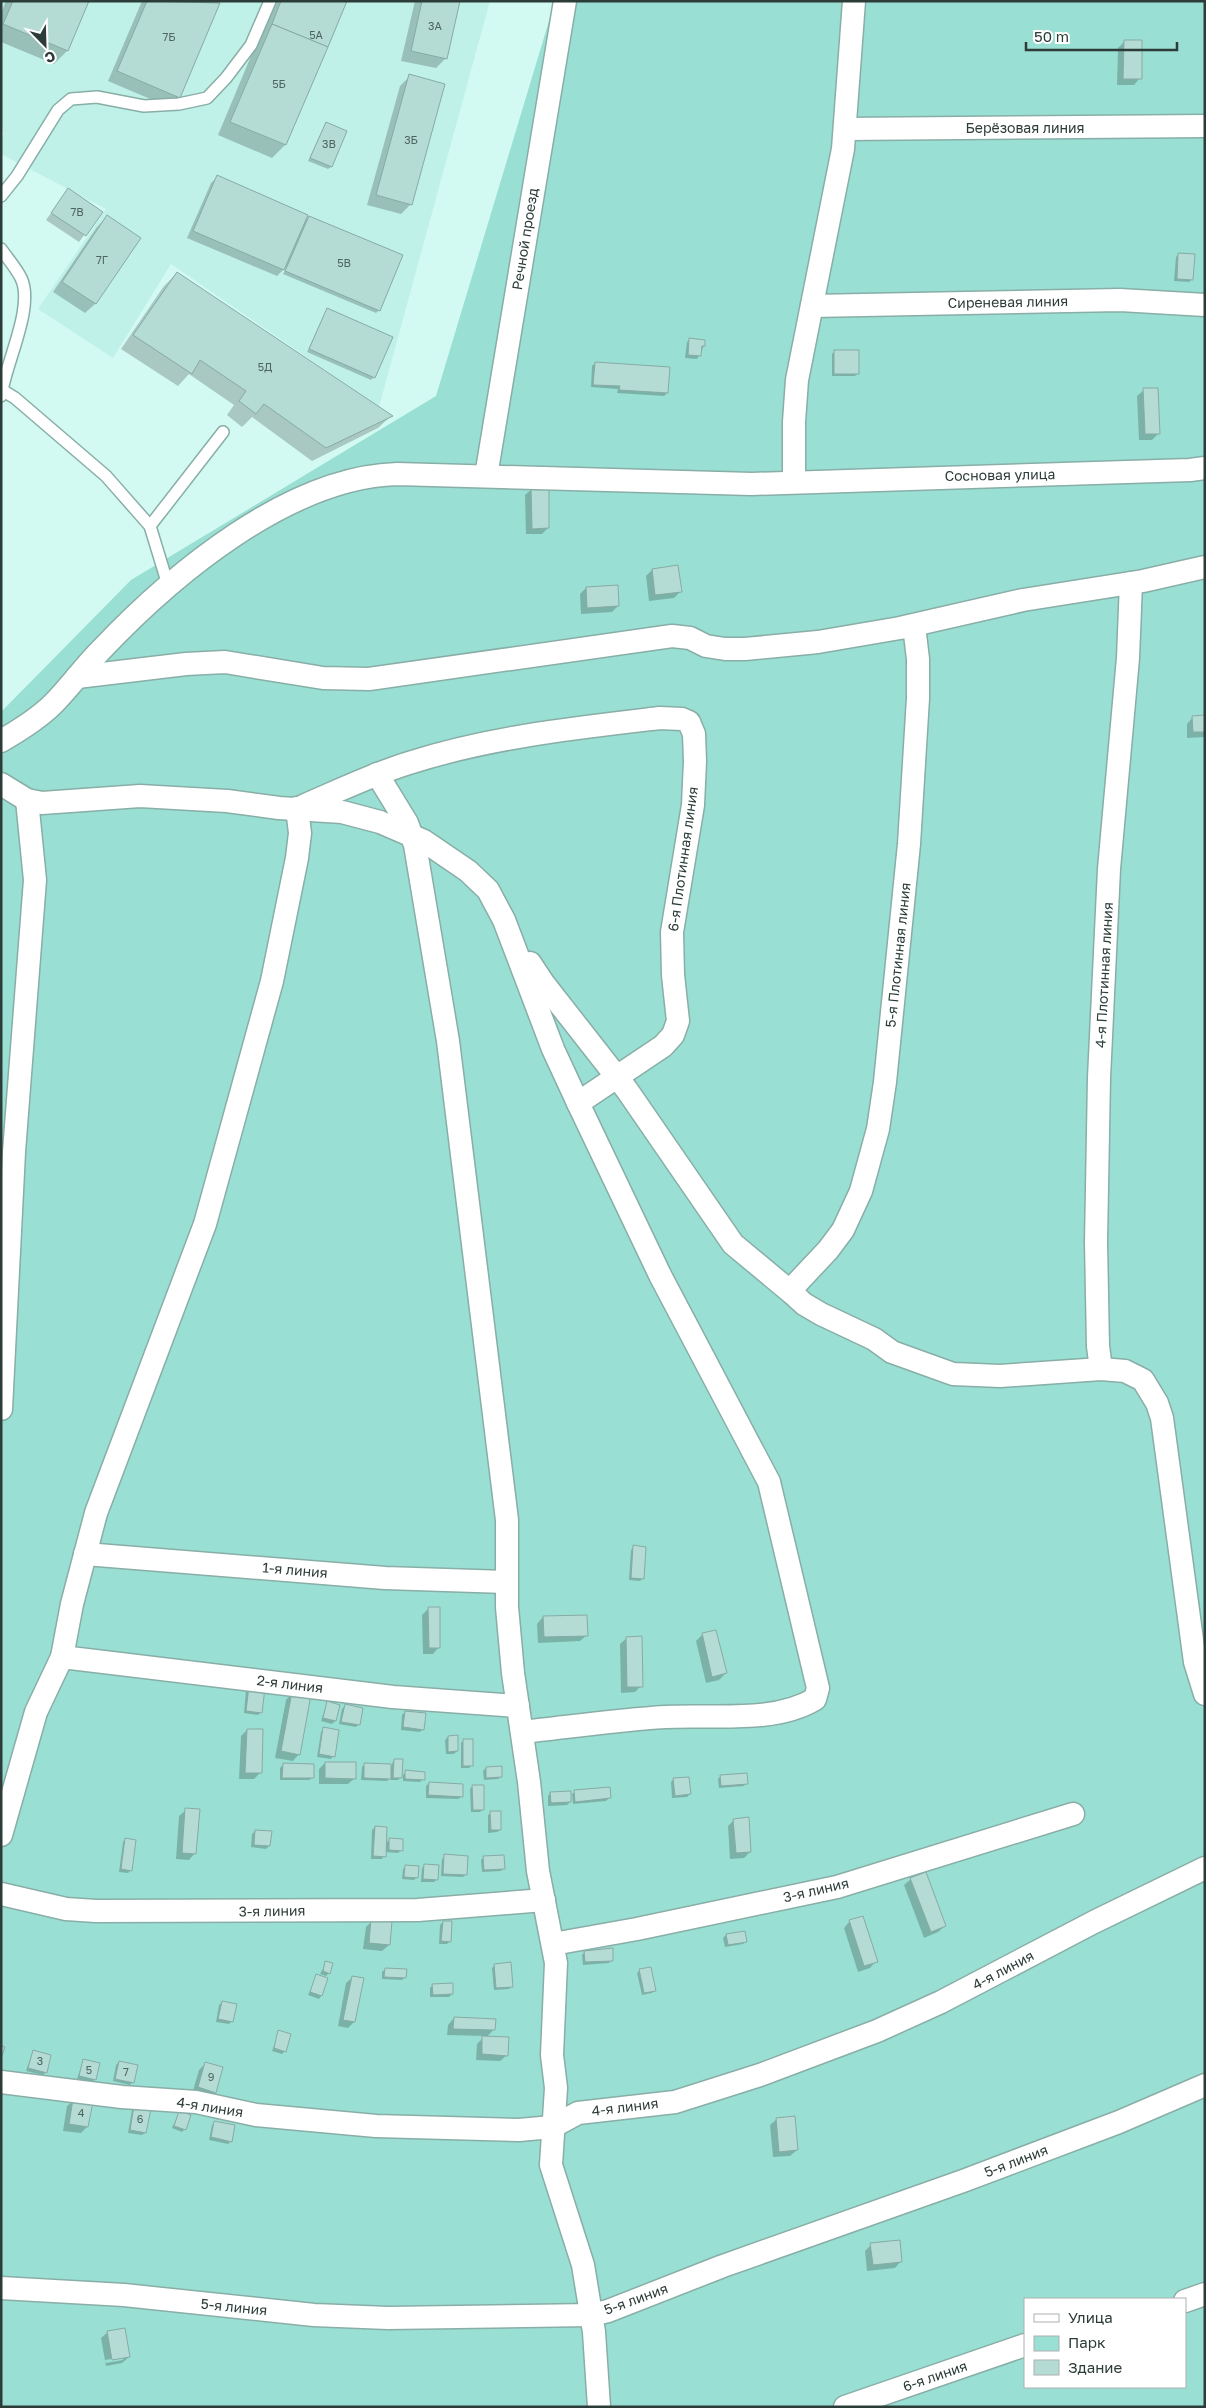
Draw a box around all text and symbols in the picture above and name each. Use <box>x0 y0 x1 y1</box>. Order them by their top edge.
house number: 3А <box>428 19 443 32</box>
north arrow <box>20 20 70 70</box>
scale bar <box>1026 20 1177 52</box>
text: 50 m <box>1034 27 1069 45</box>
house number: 5А <box>309 28 324 41</box>
house number: 7Б <box>162 30 176 43</box>
text: С <box>42 48 58 67</box>
house number: 5Б <box>272 77 286 90</box>
street label: Берёзовая линия <box>966 119 1085 136</box>
house number: 3Б <box>404 133 418 146</box>
house number: 3В <box>322 137 336 150</box>
street label: Речной проезд <box>508 186 541 291</box>
house number: 7В <box>70 205 84 218</box>
house number: 7Г <box>96 253 108 266</box>
house number: 5В <box>337 256 351 269</box>
street label: Сиреневая линия <box>948 292 1068 311</box>
house number: 5Д <box>258 360 272 373</box>
street label: Сосновая улица <box>944 465 1056 484</box>
street label: 6-я Плотинная линия <box>664 786 701 932</box>
street label: 5-я Плотинная линия <box>881 882 914 1028</box>
street label: 4-я Плотинная линия <box>1091 902 1116 1048</box>
street label: 1-я линия <box>262 1558 328 1581</box>
street label: 2-я линия <box>256 1671 324 1696</box>
street label: 3-я линия <box>781 1874 850 1905</box>
street label: 3-я линия <box>238 1901 306 1920</box>
street label: 4-я линия <box>969 1946 1036 1993</box>
house number: 3 <box>37 2054 43 2067</box>
house number: 5 <box>86 2063 92 2076</box>
house number: 7 <box>123 2065 129 2078</box>
house number: 9 <box>208 2070 214 2083</box>
street label: 4-я линия <box>176 2093 245 2120</box>
street label: 4-я линия <box>591 2094 659 2119</box>
house number: 4 <box>78 2106 85 2119</box>
house number: 6 <box>137 2112 144 2125</box>
street label: 5-я линия <box>982 2141 1050 2180</box>
street label: 5-я линия <box>602 2279 670 2318</box>
street label: 5-я линия <box>200 2295 268 2318</box>
legend <box>1024 2298 1186 2388</box>
text: Улица <box>1068 2308 1113 2326</box>
text: Парк <box>1068 2333 1106 2351</box>
street label: 6-я линия <box>900 2357 969 2394</box>
text: Здание <box>1068 2358 1122 2376</box>

